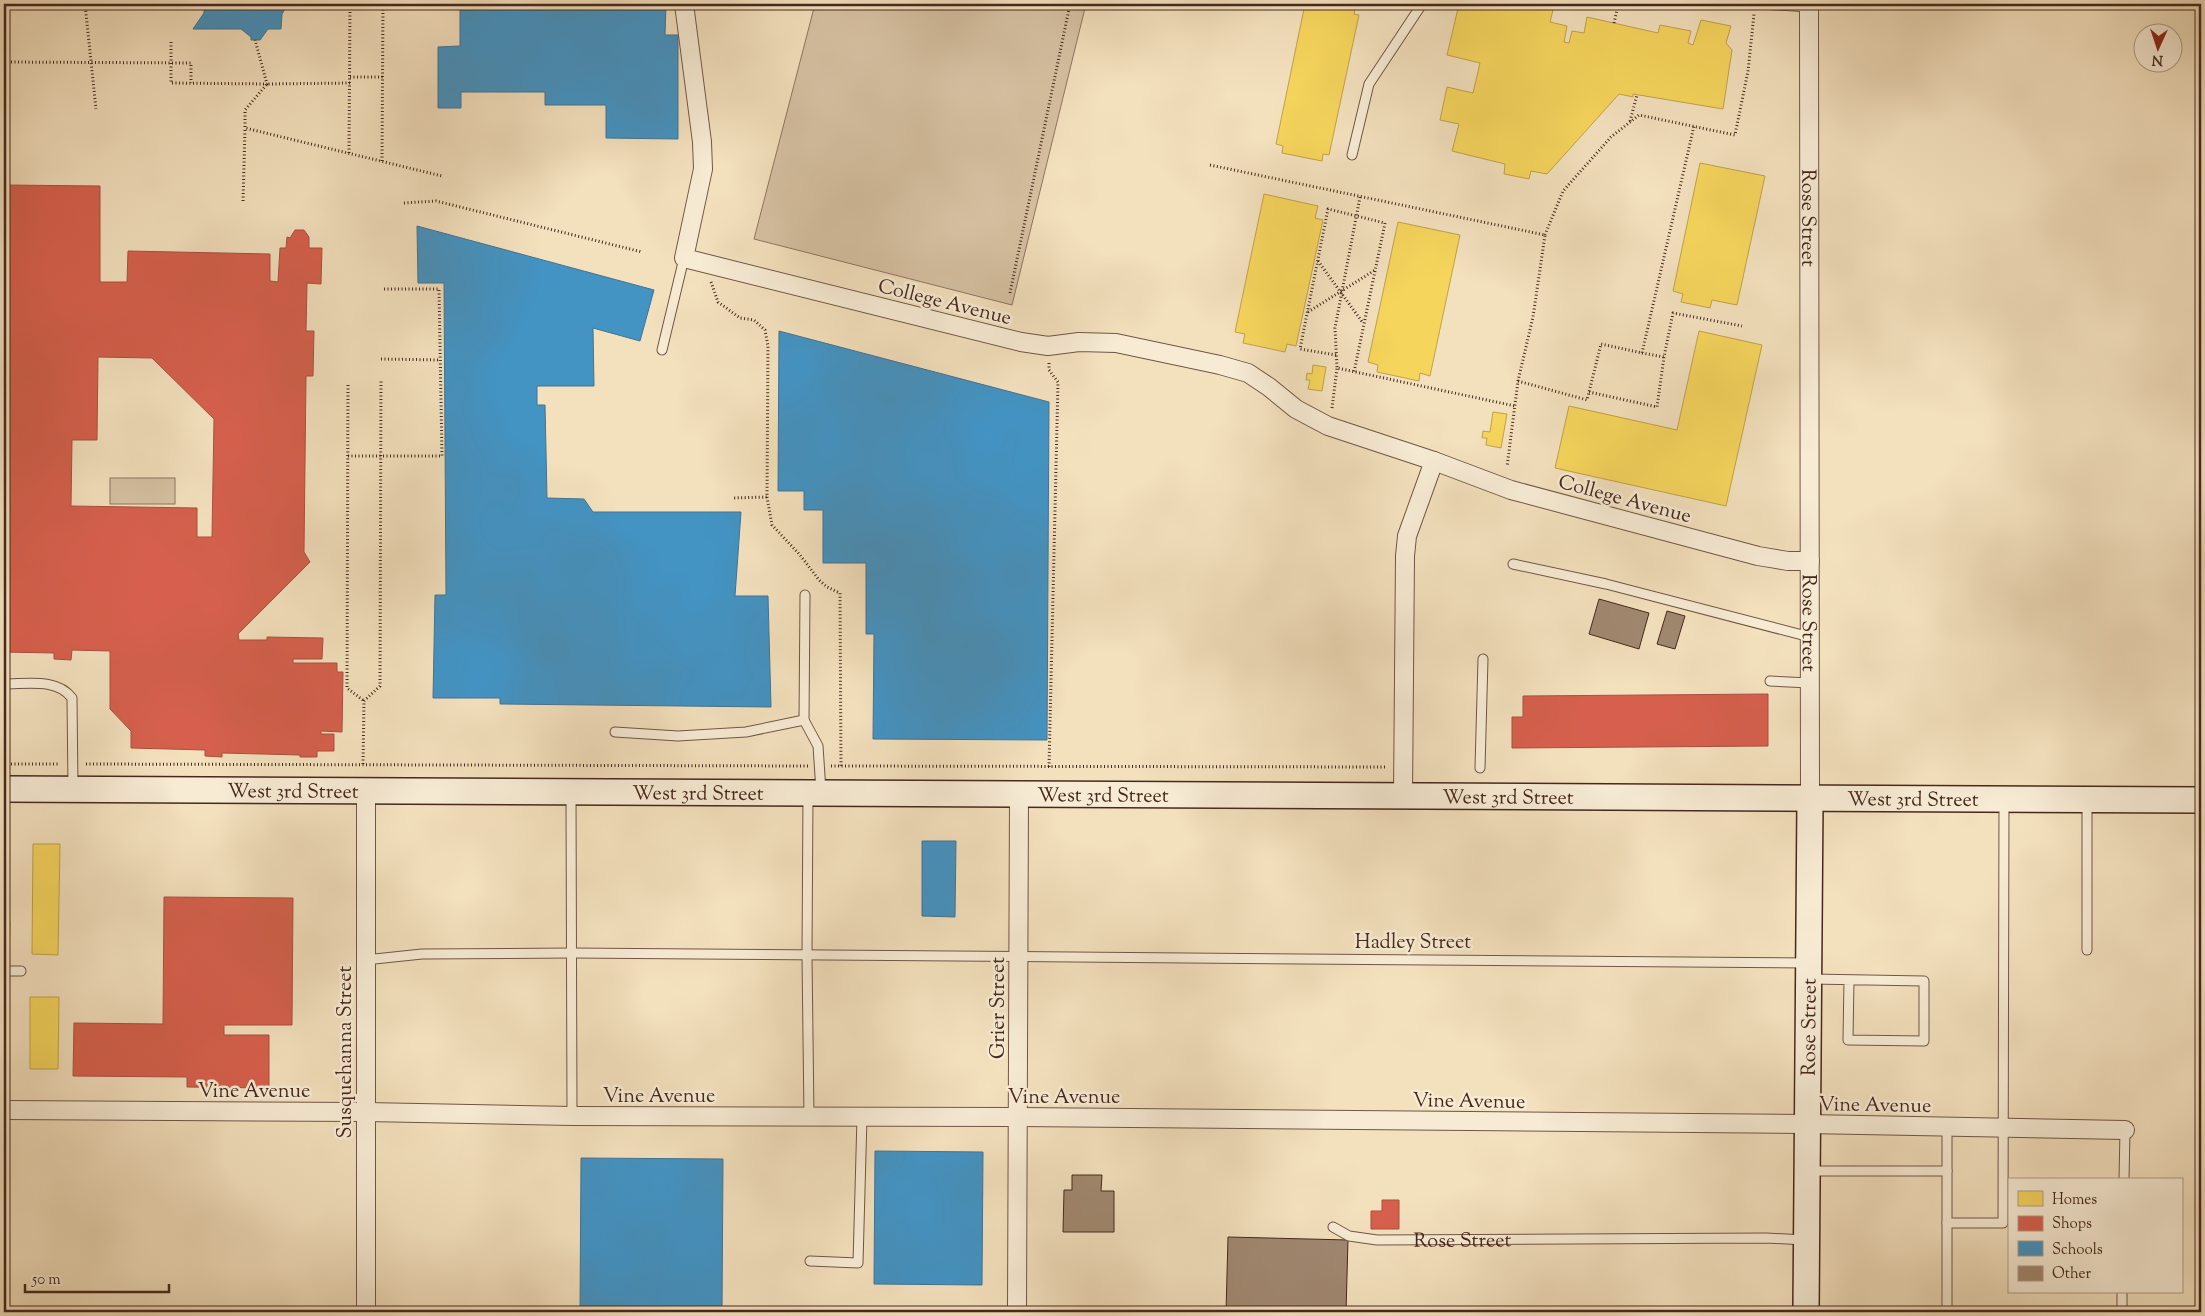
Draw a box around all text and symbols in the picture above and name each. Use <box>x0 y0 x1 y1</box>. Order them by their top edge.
north arrow <box>2132 22 2182 72</box>
text: N <box>2151 49 2164 69</box>
street label: Rose Street <box>1792 169 1821 267</box>
street label: College Avenue <box>875 273 1014 334</box>
street label: College Avenue <box>1555 469 1694 532</box>
street label: Rose Street <box>1793 574 1822 672</box>
street label: West 3rd Street <box>227 778 359 808</box>
street label: West 3rd Street <box>632 780 764 810</box>
street label: West 3rd Street <box>1037 782 1169 812</box>
street label: West 3rd Street <box>1442 784 1574 814</box>
street label: West 3rd Street <box>1847 786 1979 816</box>
street label: Hadley Street <box>1355 929 1471 958</box>
street label: Grier Street <box>985 957 1014 1059</box>
street label: Susquehanna Street <box>332 965 361 1138</box>
street label: Rose Street <box>1796 978 1826 1076</box>
street label: Vine Avenue <box>198 1078 310 1107</box>
street label: Vine Avenue <box>603 1083 715 1112</box>
street label: Vine Avenue <box>1008 1084 1120 1113</box>
street label: Vine Avenue <box>1412 1087 1526 1118</box>
street label: Vine Avenue <box>1818 1091 1932 1122</box>
legend <box>2008 1178 2182 1294</box>
text: Homes <box>2052 1190 2097 1211</box>
text: Shops <box>2052 1214 2092 1235</box>
street label: Rose Street <box>1413 1227 1512 1257</box>
text: Schools <box>2052 1240 2103 1261</box>
scale bar <box>25 1261 169 1293</box>
text: Other <box>2052 1264 2092 1285</box>
text: 50 m <box>31 1270 61 1291</box>

